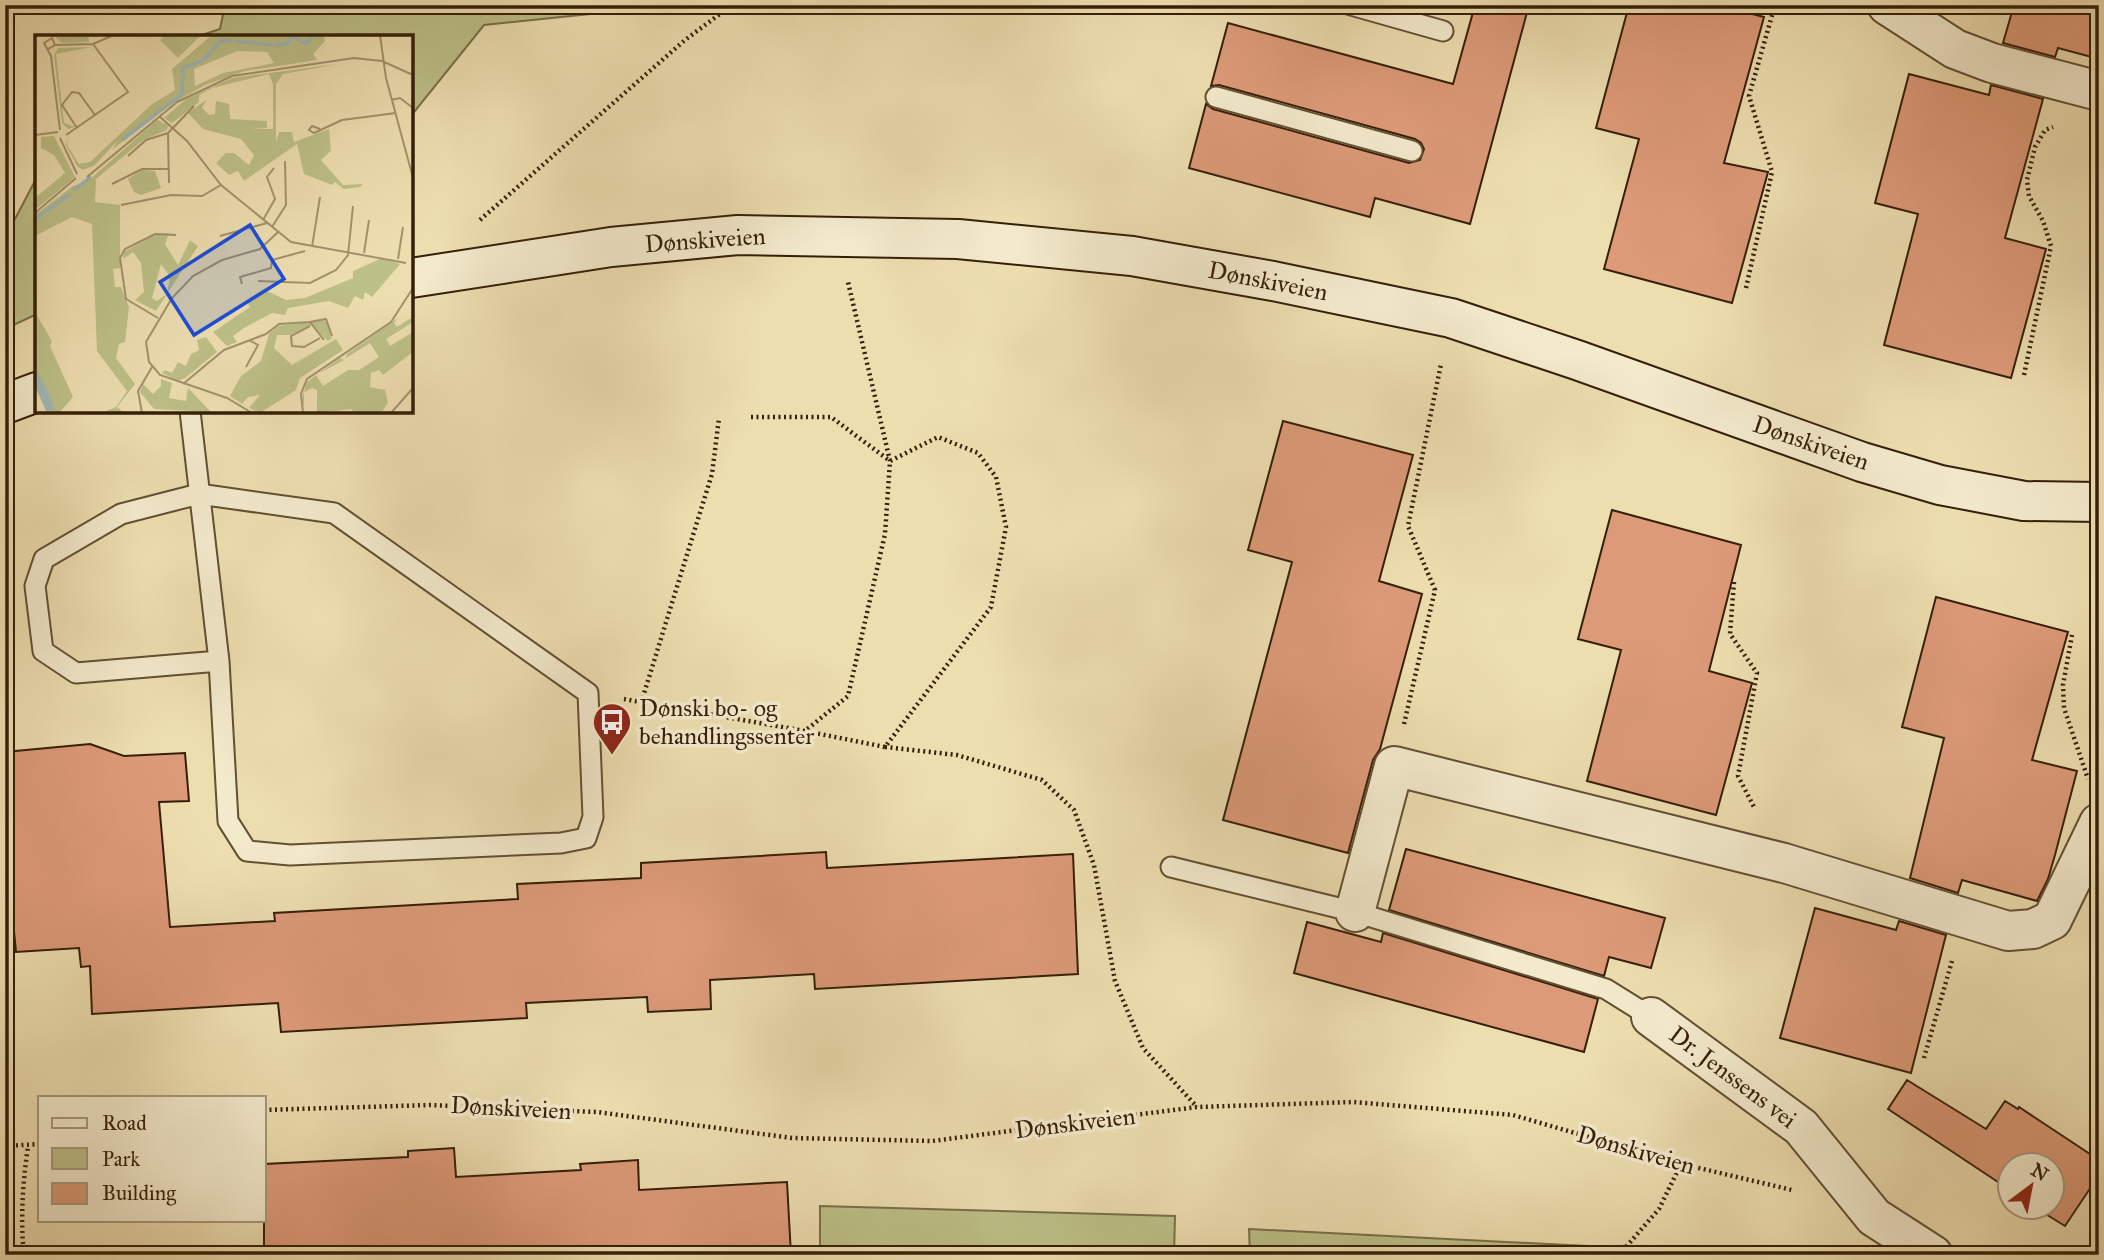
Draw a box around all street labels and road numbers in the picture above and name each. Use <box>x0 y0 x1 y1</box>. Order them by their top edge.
street label: Dønskiveien <box>644 221 766 259</box>
street label: Dønskiveien <box>1206 255 1330 307</box>
street label: Dønskiveien <box>1749 409 1873 477</box>
street label: Dr. Jenssens vei <box>1663 1019 1803 1135</box>
street label: Dønskiveien <box>450 1090 572 1126</box>
street label: Dønskiveien <box>1013 1101 1137 1145</box>
street label: Dønskiveien <box>1574 1119 1698 1181</box>

